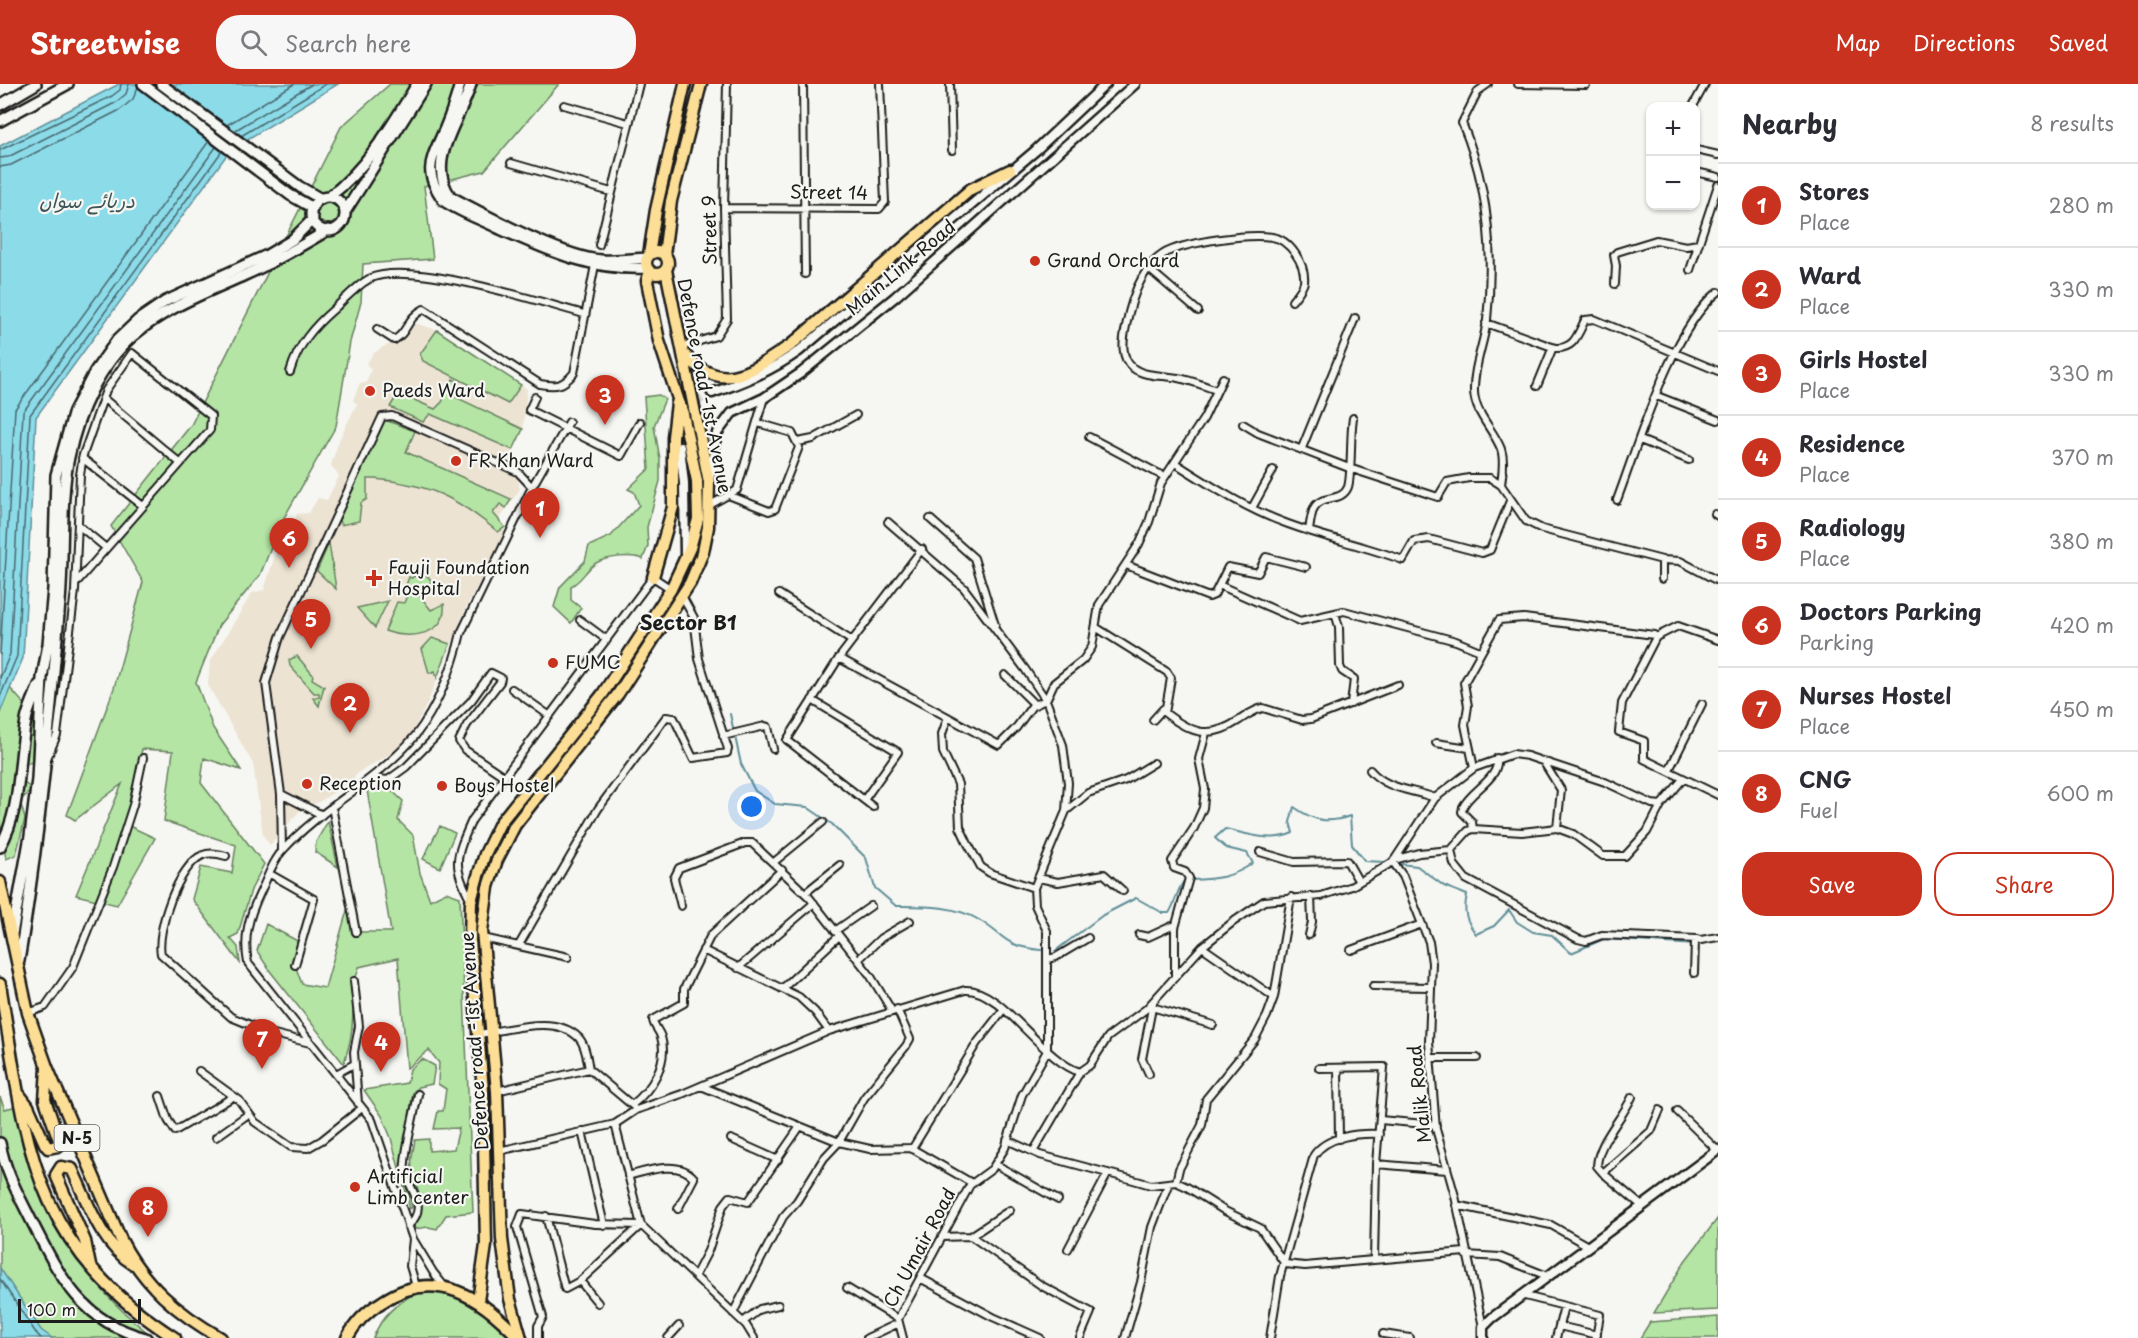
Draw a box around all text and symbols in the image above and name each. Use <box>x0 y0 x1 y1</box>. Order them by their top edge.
search box <box>216 15 636 69</box>
text: Streetwise <box>30 21 180 64</box>
icon: search <box>237 26 270 59</box>
text: Search here <box>285 26 411 59</box>
text: Map <box>1835 26 1880 58</box>
text: Directions <box>1913 26 2015 58</box>
text: Saved <box>2048 26 2108 58</box>
map controls <box>1646 102 1700 210</box>
button: + <box>1646 102 1700 156</box>
text: Nearby <box>1742 104 1837 143</box>
text: 8 results <box>2030 108 2114 138</box>
button: − <box>1646 156 1700 210</box>
text: Stores <box>1799 174 1869 207</box>
street label: Street 14 <box>790 177 868 206</box>
water label: دریائے سواں <box>39 185 135 215</box>
text: 1 <box>1757 190 1766 220</box>
text: 280 m <box>2049 190 2114 220</box>
street label: Street 9 <box>694 195 723 265</box>
text: Place <box>1799 207 1850 237</box>
street label: Main Link Road <box>839 213 961 321</box>
place label: Grand Orchard <box>1047 246 1179 273</box>
marker: Grand Orchard <box>1028 254 1042 268</box>
text: Ward <box>1799 258 1861 291</box>
text: 2 <box>1754 274 1769 304</box>
text: 330 m <box>2048 274 2114 304</box>
street label: Defence road -1st Avenue <box>671 276 740 496</box>
text: Place <box>1799 291 1850 321</box>
text: Girls Hostel <box>1799 342 1927 375</box>
text: 3 <box>1755 358 1768 388</box>
text: 330 m <box>2048 358 2114 388</box>
text: Place <box>1799 375 1850 405</box>
place label: Paeds Ward <box>382 376 485 403</box>
pin: 3 <box>586 376 624 425</box>
marker: Paeds Ward <box>363 384 377 398</box>
text: Residence <box>1799 426 1905 459</box>
text: 4 <box>1755 442 1768 472</box>
text: 370 m <box>2051 442 2114 472</box>
place label: FR Khan Ward <box>468 446 594 473</box>
marker: FR Khan Ward <box>449 454 463 468</box>
text: Place <box>1799 459 1850 489</box>
pin: 1 <box>520 488 560 538</box>
text: Radiology <box>1799 510 1905 543</box>
pin: 6 <box>270 518 308 568</box>
text: 5 <box>1755 526 1768 556</box>
text: 380 m <box>2048 526 2114 556</box>
text: Place <box>1799 543 1850 573</box>
place label: Fauji Foundation Hospital <box>388 553 530 601</box>
marker: Fauji Foundation Hospital <box>365 569 383 587</box>
text: Doctors Parking <box>1799 594 1981 627</box>
pin: 5 <box>292 600 330 649</box>
district label: Sector B1 <box>640 607 737 637</box>
text: 6 <box>1754 610 1769 640</box>
text: 420 m <box>2050 610 2114 640</box>
text: Parking <box>1799 627 1874 657</box>
place label: FUMC <box>565 648 621 675</box>
marker: FUMC <box>546 656 560 670</box>
text: Nurses Hostel <box>1799 678 1951 711</box>
pin: 2 <box>330 684 370 733</box>
text: 7 <box>1756 694 1767 724</box>
text: 450 m <box>2049 694 2114 724</box>
text: Place <box>1799 711 1850 741</box>
text: CNG <box>1799 762 1852 795</box>
place label: Reception <box>319 769 402 796</box>
place label: Boys Hostel <box>454 771 554 798</box>
marker: Reception <box>300 777 314 791</box>
text: 8 <box>1755 778 1768 808</box>
text: 600 m <box>2046 778 2114 808</box>
marker: Boys Hostel <box>435 779 449 793</box>
your location <box>737 792 766 821</box>
text: Fuel <box>1799 795 1838 825</box>
button: Save <box>1742 852 1922 916</box>
button: Share <box>1934 852 2114 916</box>
street label: Defence road -1st Avenue <box>452 931 495 1151</box>
pin: 7 <box>242 1020 282 1069</box>
pin: 4 <box>362 1022 400 1072</box>
street label: Malik Road <box>1400 1044 1437 1145</box>
road number: N-5 <box>54 1125 100 1151</box>
place label: Artificial Limb center <box>367 1162 469 1210</box>
marker: Artificial Limb center <box>348 1180 362 1194</box>
street label: Ch Umair Road <box>876 1183 962 1312</box>
pin: 8 <box>128 1188 168 1237</box>
scale bar <box>18 1296 141 1324</box>
text: 100 m <box>27 1297 76 1321</box>

